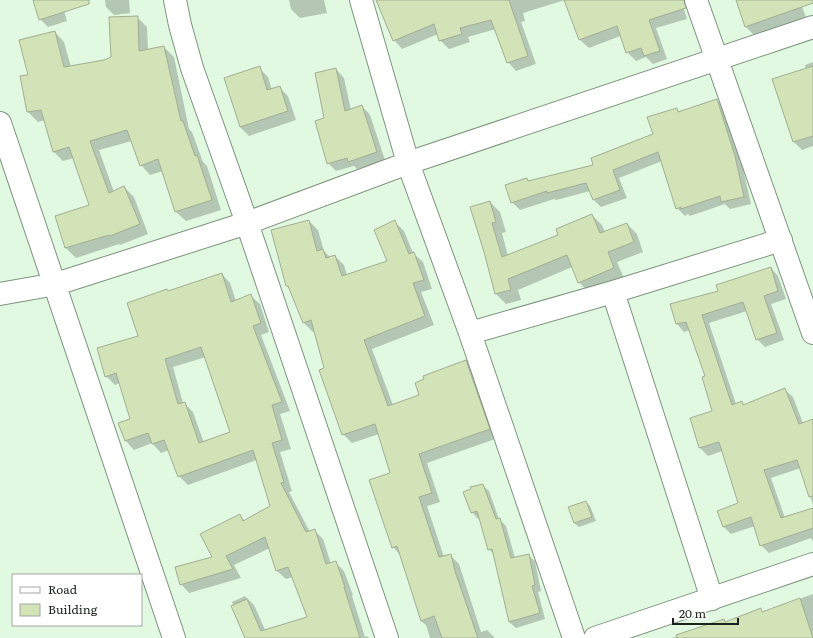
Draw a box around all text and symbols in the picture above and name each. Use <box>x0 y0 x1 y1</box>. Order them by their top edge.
legend <box>12 574 142 626</box>
text: Road <box>48 580 78 598</box>
text: Building <box>48 600 98 618</box>
scale bar <box>673 600 738 626</box>
text: 20 m <box>679 604 706 622</box>

